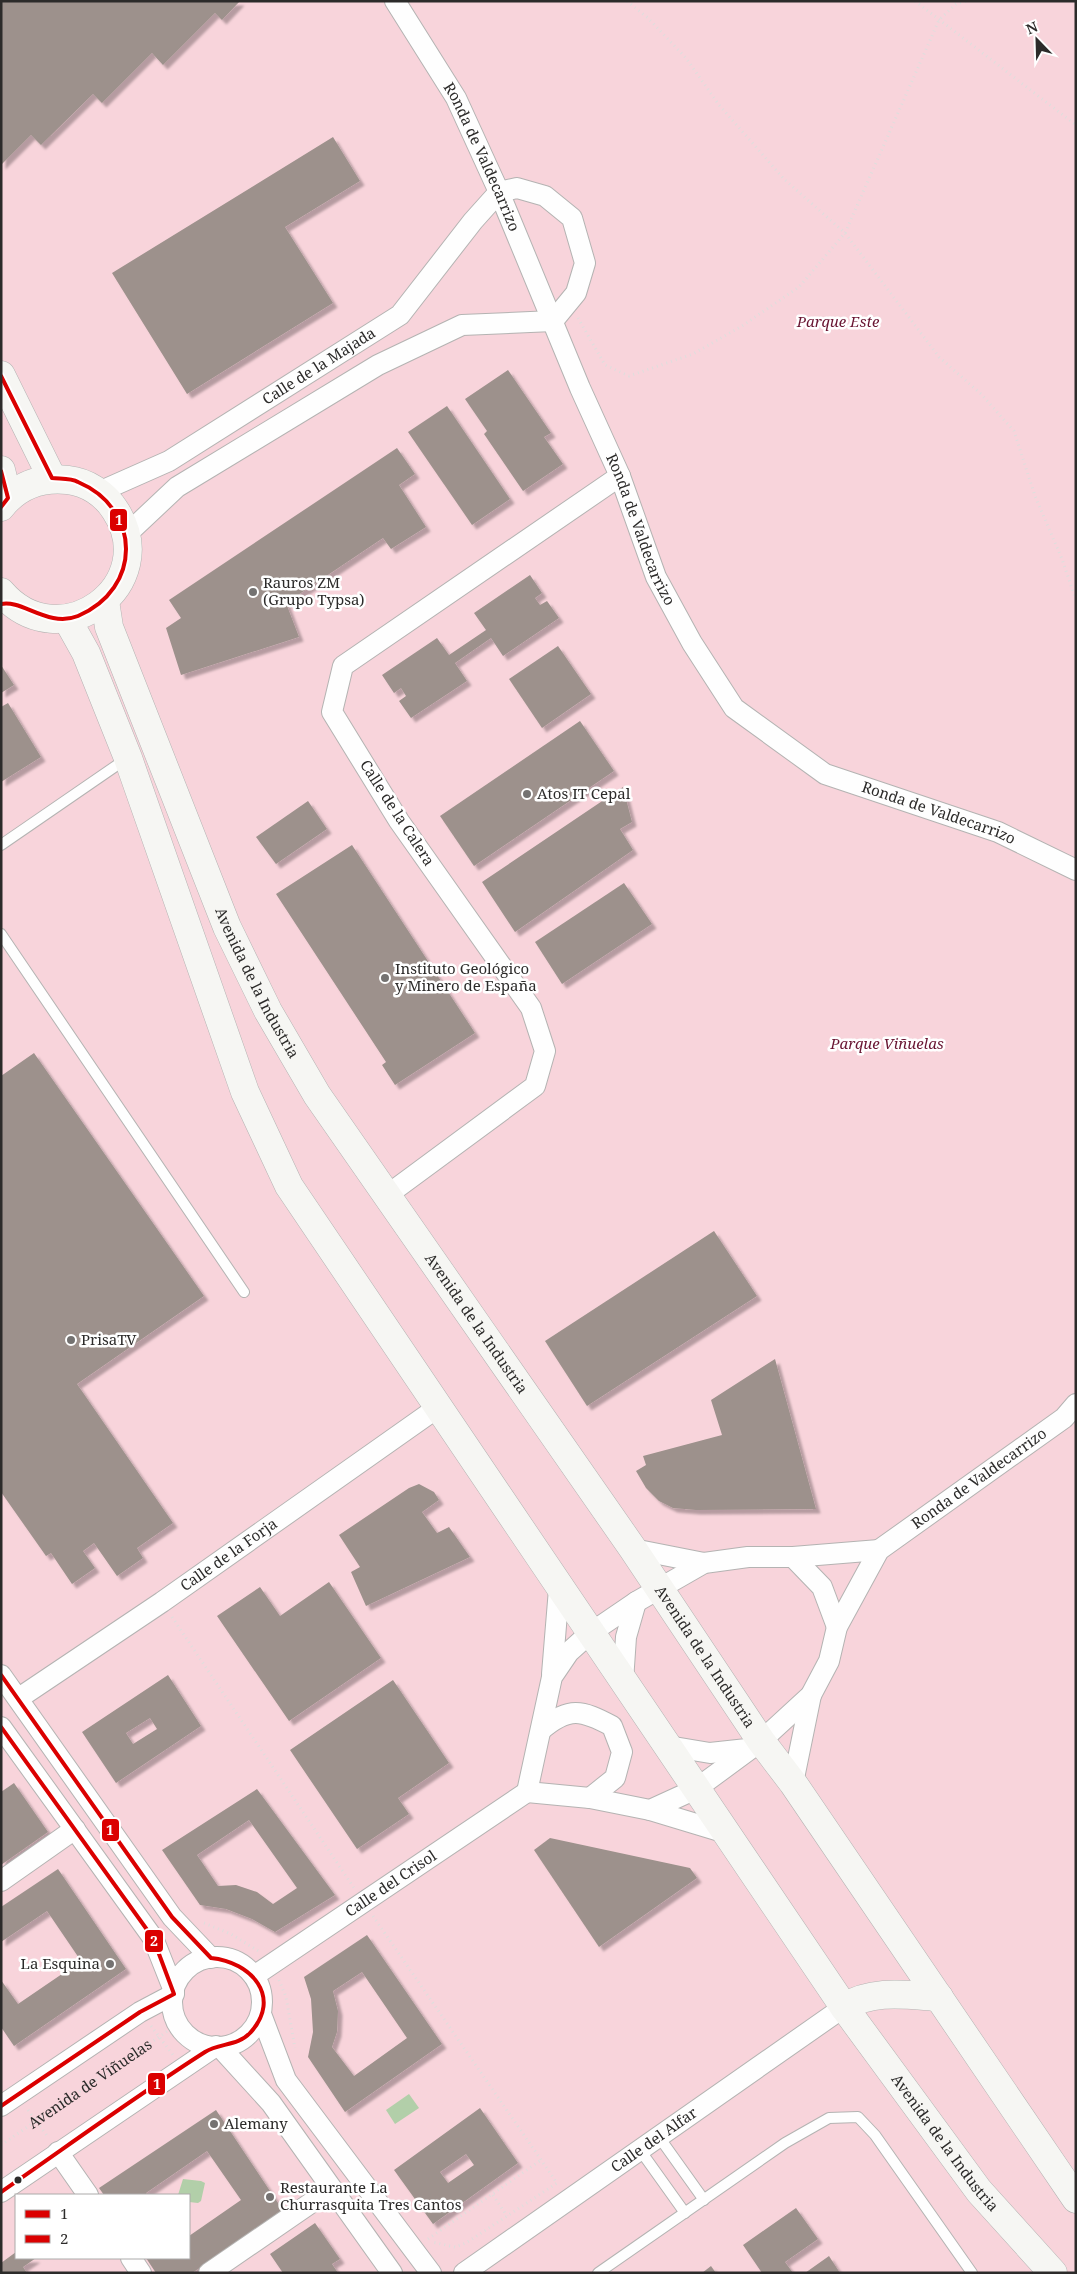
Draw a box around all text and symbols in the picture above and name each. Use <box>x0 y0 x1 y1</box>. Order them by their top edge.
north arrow <box>1012 15 1062 65</box>
text: N <box>1023 17 1041 38</box>
street label: Ronda de Valdecarrizo <box>440 78 525 234</box>
park label: Parque Este <box>796 311 880 331</box>
street label: Calle de la Majada <box>258 322 379 409</box>
street label: Ronda de Valdecarrizo <box>602 450 680 608</box>
line badge: 1 <box>109 508 128 532</box>
text: 1 <box>115 510 123 529</box>
place label: Rauros ZM (Grupo Typsa) <box>263 572 365 609</box>
marker: Rauros ZM (Grupo Typsa) <box>247 586 259 598</box>
street label: Calle de la Calera <box>356 756 440 869</box>
street label: Ronda de Valdecarrizo <box>859 776 1019 848</box>
place label: Atos IT Cepal <box>537 783 631 803</box>
marker: Atos IT Cepal <box>521 788 533 800</box>
street label: Avenida de la Industria <box>211 904 304 1062</box>
place label: Instituto Geológico y Minero de España <box>395 958 537 995</box>
marker: Instituto Geológico y Minero de España <box>379 972 391 984</box>
park label: Parque Viñuelas <box>829 1033 944 1053</box>
street label: Avenida de la Industria <box>421 1249 533 1397</box>
place label: PrisaTV <box>81 1329 137 1349</box>
marker: PrisaTV <box>65 1334 77 1346</box>
street label: Ronda de Valdecarrizo <box>907 1423 1050 1533</box>
street label: Calle de la Forja <box>176 1513 281 1595</box>
street label: Avenida de la Industria <box>651 1581 760 1731</box>
line badge: 1 <box>101 1818 120 1842</box>
text: 1 <box>106 1820 114 1839</box>
street label: Calle del Crisol <box>341 1845 440 1921</box>
line badge: 2 <box>144 1929 164 1953</box>
text: 2 <box>150 1931 158 1950</box>
place label: La Esquina <box>21 1953 100 1973</box>
marker: La Esquina <box>104 1958 116 1970</box>
street label: Avenida de Viñuelas <box>24 2034 156 2133</box>
street label: Avenida de la Industria <box>887 2070 1004 2215</box>
line badge: 1 <box>147 2072 166 2096</box>
text: 1 <box>153 2074 161 2093</box>
street label: Calle del Alfar <box>606 2102 701 2176</box>
place label: Alemany <box>224 2113 288 2133</box>
marker: Alemany <box>208 2118 220 2130</box>
unlabelled marker <box>13 2175 23 2185</box>
place label: Restaurante La Churrasquita Tres Cantos <box>280 2177 462 2214</box>
marker: Restaurante La Churrasquita Tres Cantos <box>264 2191 276 2203</box>
legend <box>15 2194 190 2259</box>
text: 1 <box>60 2203 68 2223</box>
text: 2 <box>60 2228 68 2248</box>

